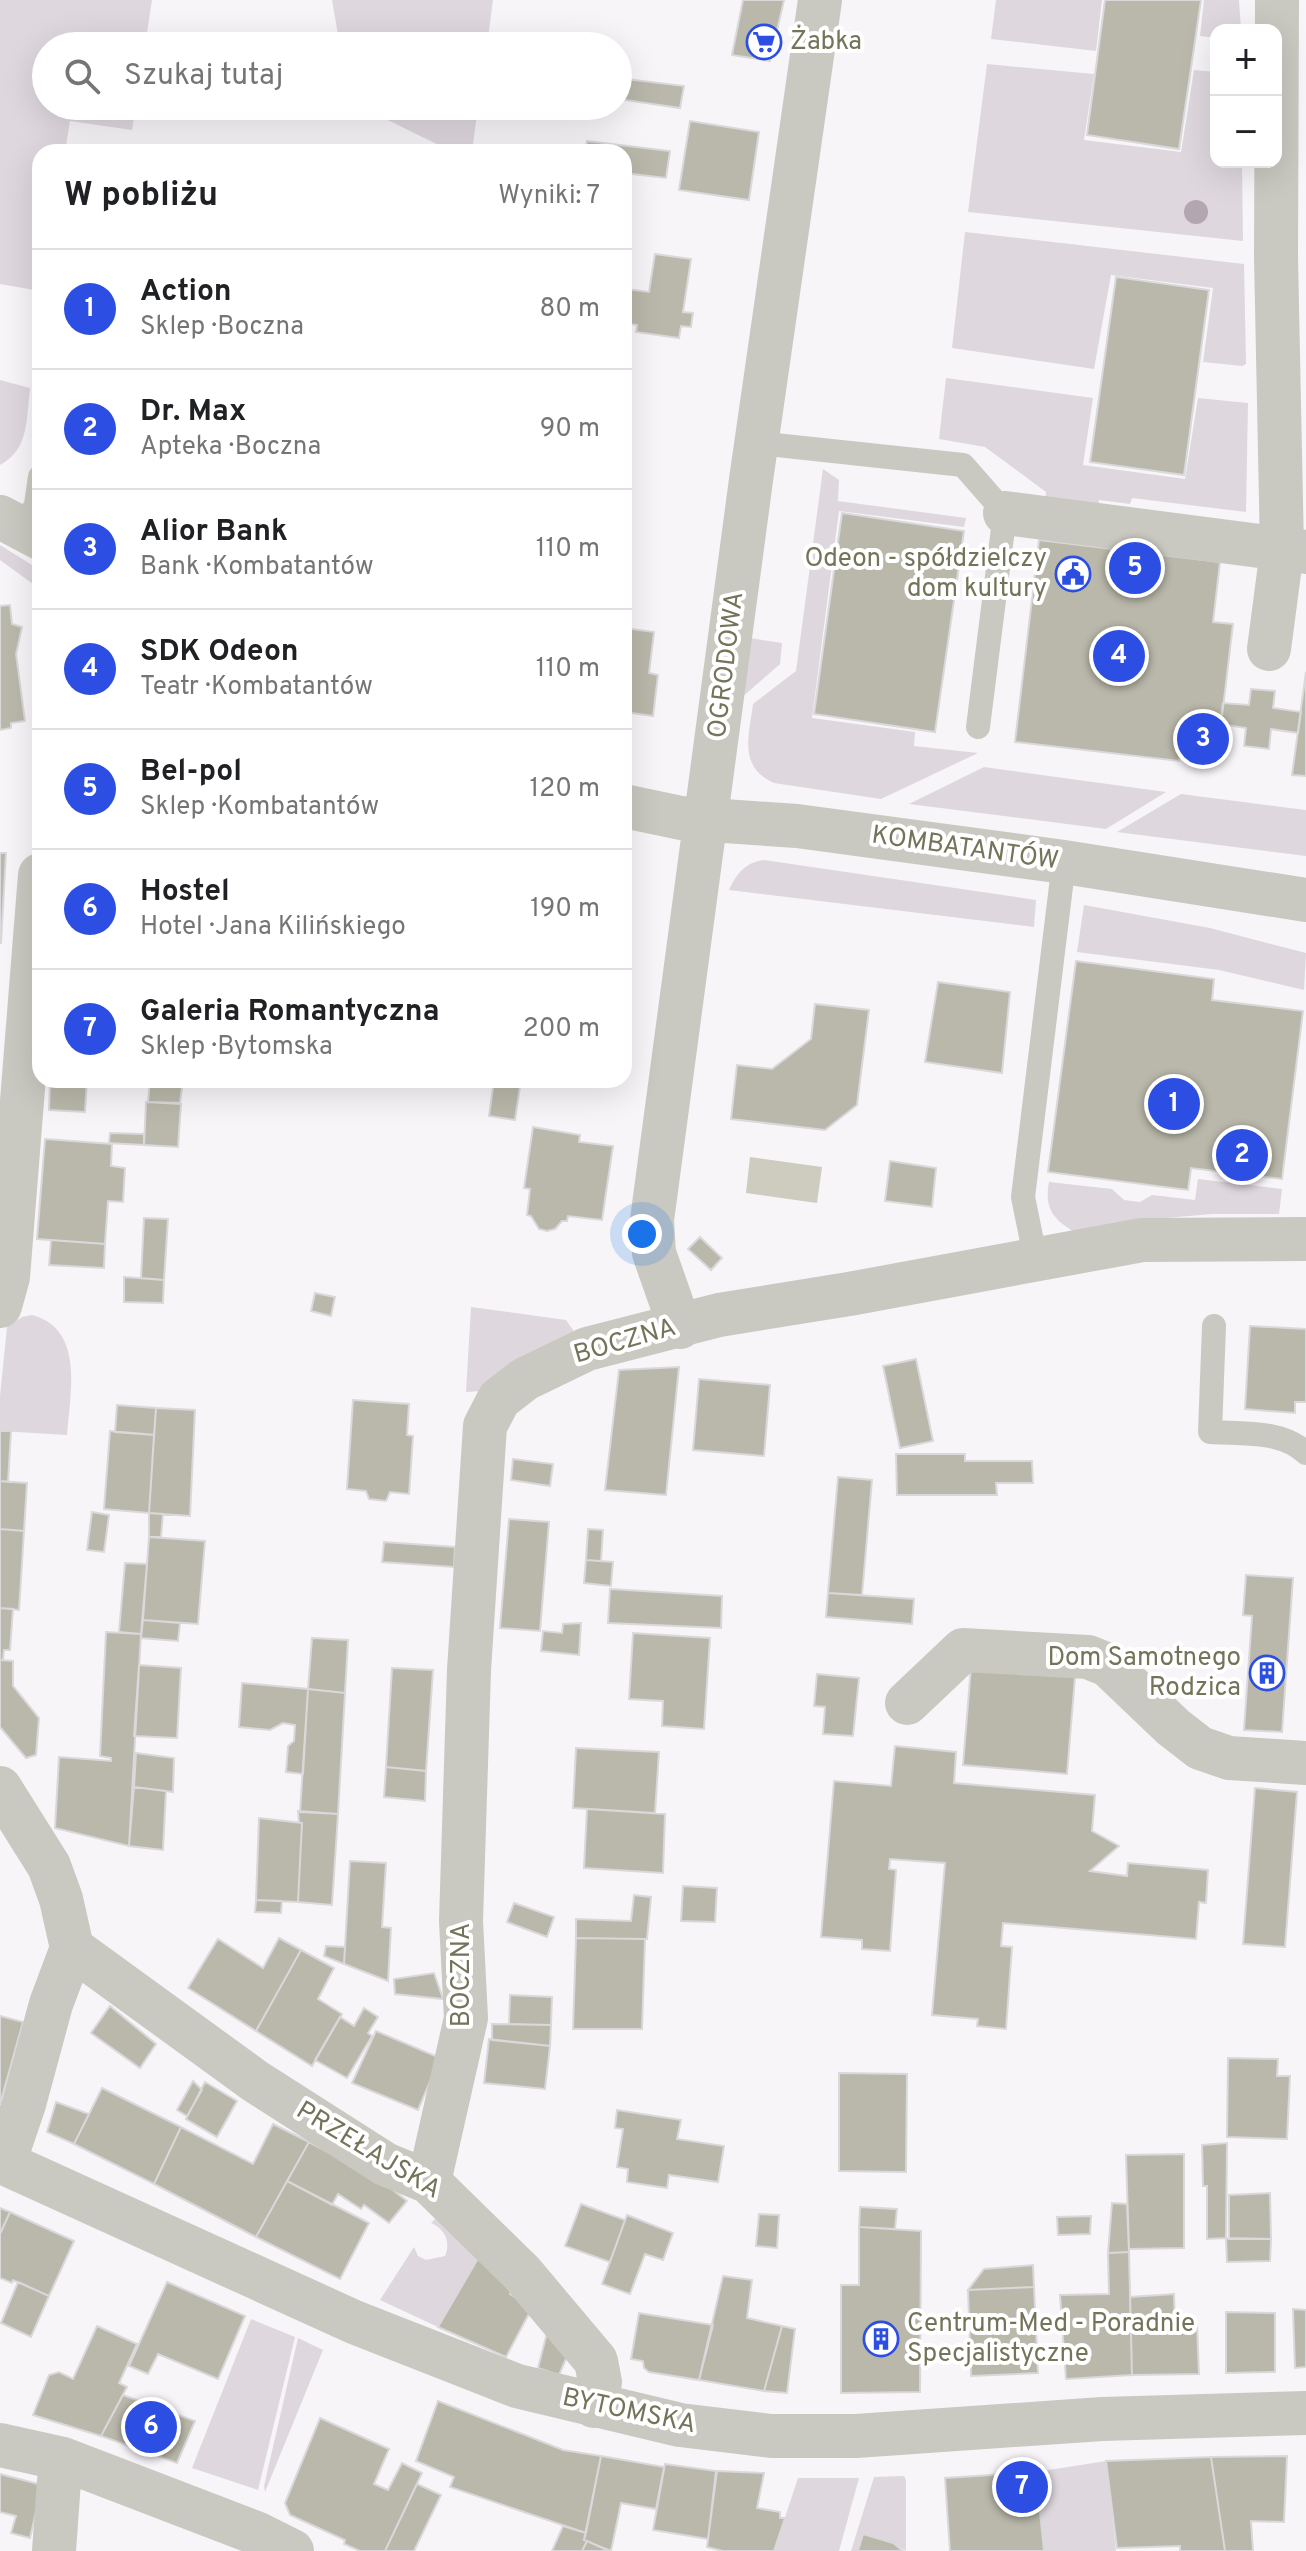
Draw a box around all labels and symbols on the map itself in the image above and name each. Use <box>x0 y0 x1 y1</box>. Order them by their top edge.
supermarket icon: Żabka <box>745 23 783 61</box>
place label: Żabka <box>790 25 862 59</box>
pin: 5 <box>1109 538 1161 598</box>
place label: Odeon - spółdzielczy dom kultury <box>804 543 1047 606</box>
public building icon: Odeon - spółdzielczy dom kultury <box>1054 555 1092 593</box>
street label: OGRODOWA <box>702 590 752 740</box>
pin: 4 <box>1093 626 1145 686</box>
pin: 3 <box>1177 709 1229 769</box>
street label: KOMBATANTÓW <box>869 818 1061 878</box>
pin: 1 <box>1148 1074 1200 1134</box>
pin: 2 <box>1216 1125 1268 1185</box>
your location <box>622 1214 662 1254</box>
street label: BOCZNA <box>570 1312 680 1372</box>
place label: Dom Samotnego Rodzica <box>1047 1642 1241 1705</box>
building icon: Dom Samotnego Rodzica <box>1248 1654 1286 1692</box>
street label: BOCZNA <box>446 1923 479 2027</box>
street label: PRZEŁAJSKA <box>290 2095 446 2207</box>
place label: Centrum-Med - Poradnie Specjalistyczne <box>907 2308 1195 2371</box>
building icon: Centrum-Med - Poradnie Specjalistyczne <box>862 2320 900 2358</box>
street label: BYTOMSKA <box>559 2382 699 2442</box>
pin: 6 <box>125 2397 177 2457</box>
pin: 7 <box>996 2457 1048 2517</box>

